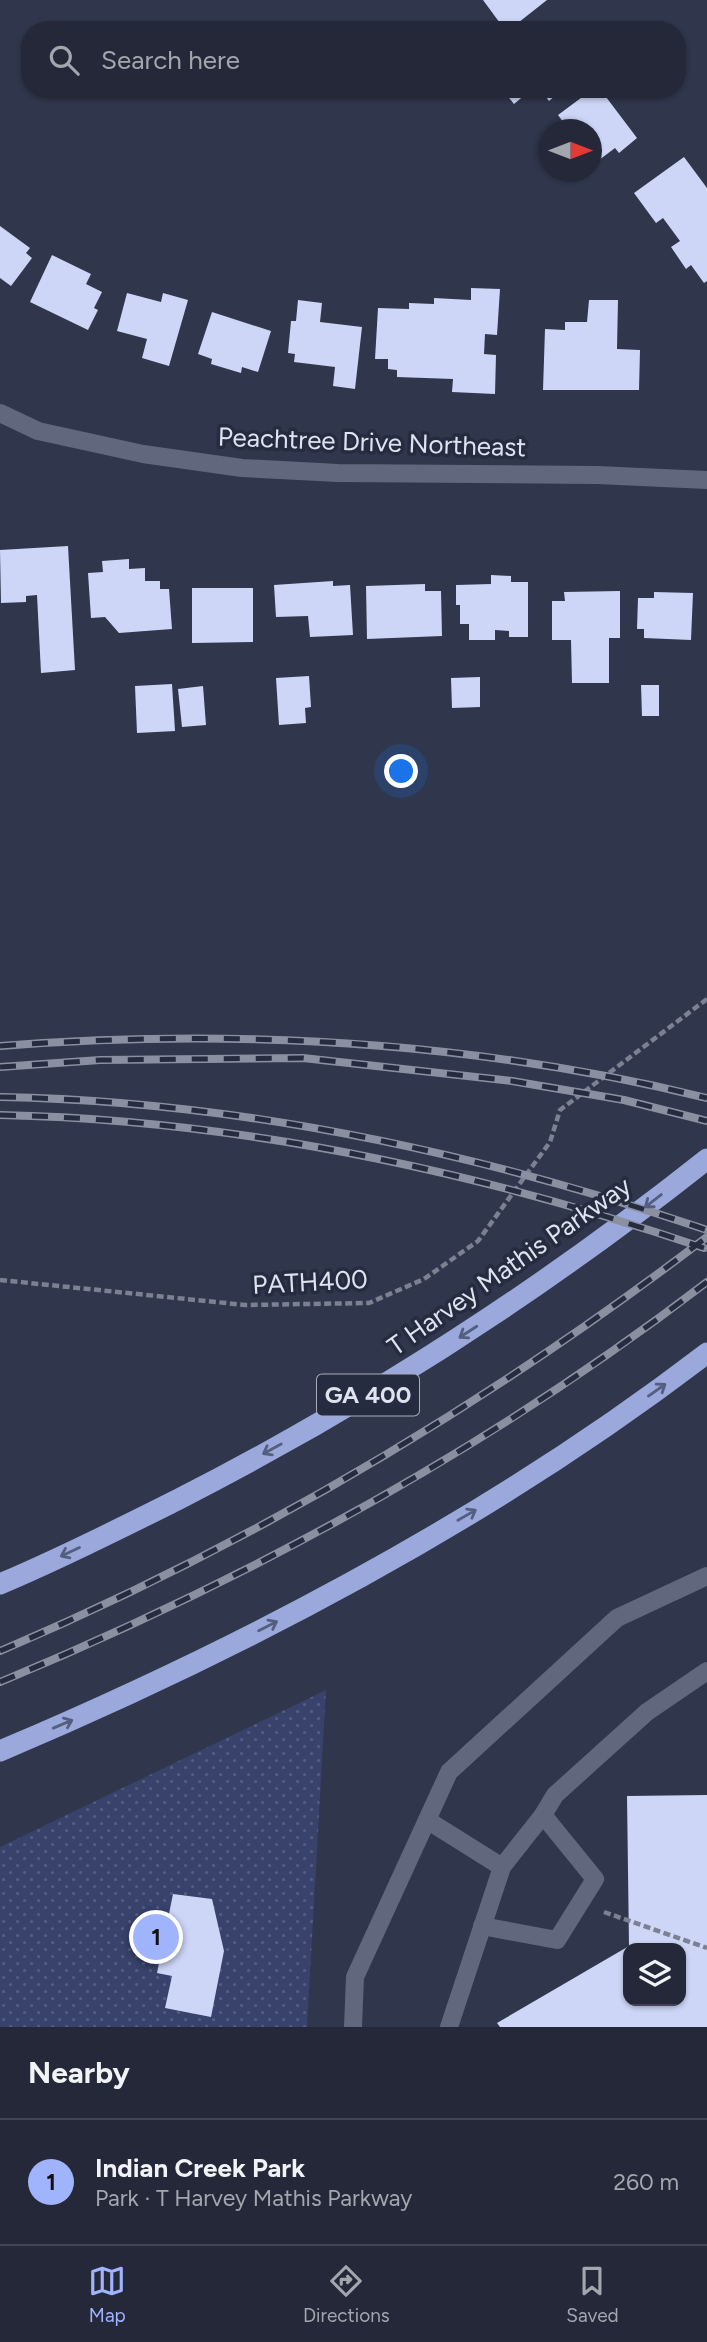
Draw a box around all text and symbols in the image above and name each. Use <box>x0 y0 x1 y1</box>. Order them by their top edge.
search box <box>21 21 686 98</box>
icon: search <box>45 41 83 79</box>
text: Search here <box>101 44 240 76</box>
north arrow <box>539 119 602 182</box>
street label: Peachtree Drive Northeast <box>217 421 527 463</box>
your location <box>384 754 418 788</box>
street label: T Harvey Mathis Parkway <box>381 1170 637 1362</box>
one-way arrow <box>644 1193 663 1208</box>
street label: PATH400 <box>251 1263 369 1301</box>
one-way arrow <box>458 1326 478 1340</box>
road number: GA 400 <box>317 1374 419 1415</box>
one-way arrow <box>647 1383 666 1397</box>
one-way arrow <box>263 1442 283 1456</box>
one-way arrow <box>456 1508 476 1522</box>
one-way arrow <box>60 1546 81 1560</box>
one-way arrow <box>257 1619 278 1633</box>
one-way arrow <box>52 1717 73 1730</box>
pin: 1 <box>133 1911 179 1963</box>
map controls <box>623 1943 686 2006</box>
button: layers <box>623 1943 686 2006</box>
text: Nearby <box>28 2054 130 2091</box>
text: Indian Creek Park <box>95 2152 305 2184</box>
text: 1 <box>46 2168 56 2196</box>
text: 260 m <box>613 2168 679 2196</box>
text: Park · T Harvey Mathis Parkway <box>95 2184 412 2212</box>
tab: Map <box>88 2262 126 2327</box>
tab: Directions <box>303 2262 390 2327</box>
tab: Saved <box>566 2262 619 2327</box>

